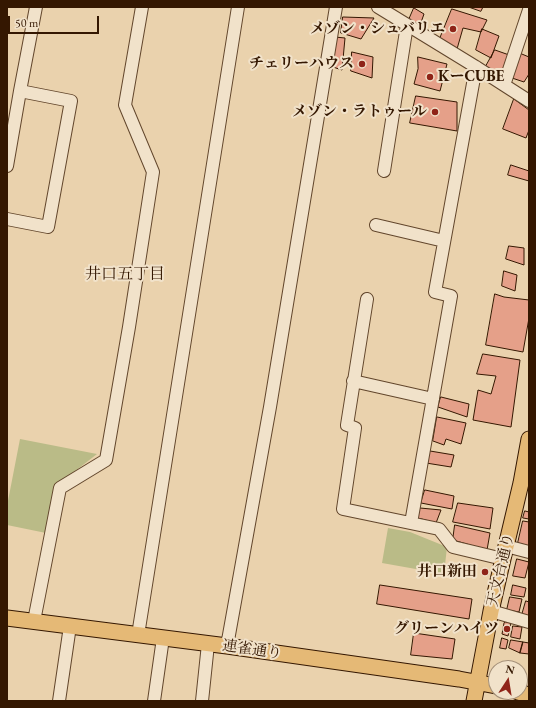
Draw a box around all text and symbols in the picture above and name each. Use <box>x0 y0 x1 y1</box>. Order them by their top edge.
scale bar <box>10 8 101 34</box>
text: 50 m <box>15 15 38 31</box>
place label: メゾン・シュバリエ <box>310 20 445 38</box>
marker: メゾン・シュバリエ <box>448 24 458 34</box>
place label: チェリーハウス <box>249 55 354 73</box>
marker: チェリーハウス <box>357 59 367 69</box>
place label: KーCUBE <box>438 68 504 86</box>
marker: KーCUBE <box>425 72 435 82</box>
place label: メゾン・ラトゥール <box>292 103 427 121</box>
marker: メゾン・ラトゥール <box>430 107 440 117</box>
district label: 井口五丁目 <box>85 265 165 285</box>
street label: 天文台通り <box>484 531 518 609</box>
place label: 井口新田 <box>417 563 477 581</box>
marker: 井口新田 <box>480 567 490 577</box>
place label: グリーンハイツ <box>394 620 499 638</box>
marker: グリーンハイツ <box>502 624 512 634</box>
street label: 連雀通り <box>221 637 283 663</box>
north arrow <box>488 660 528 700</box>
text: N <box>504 661 516 677</box>

